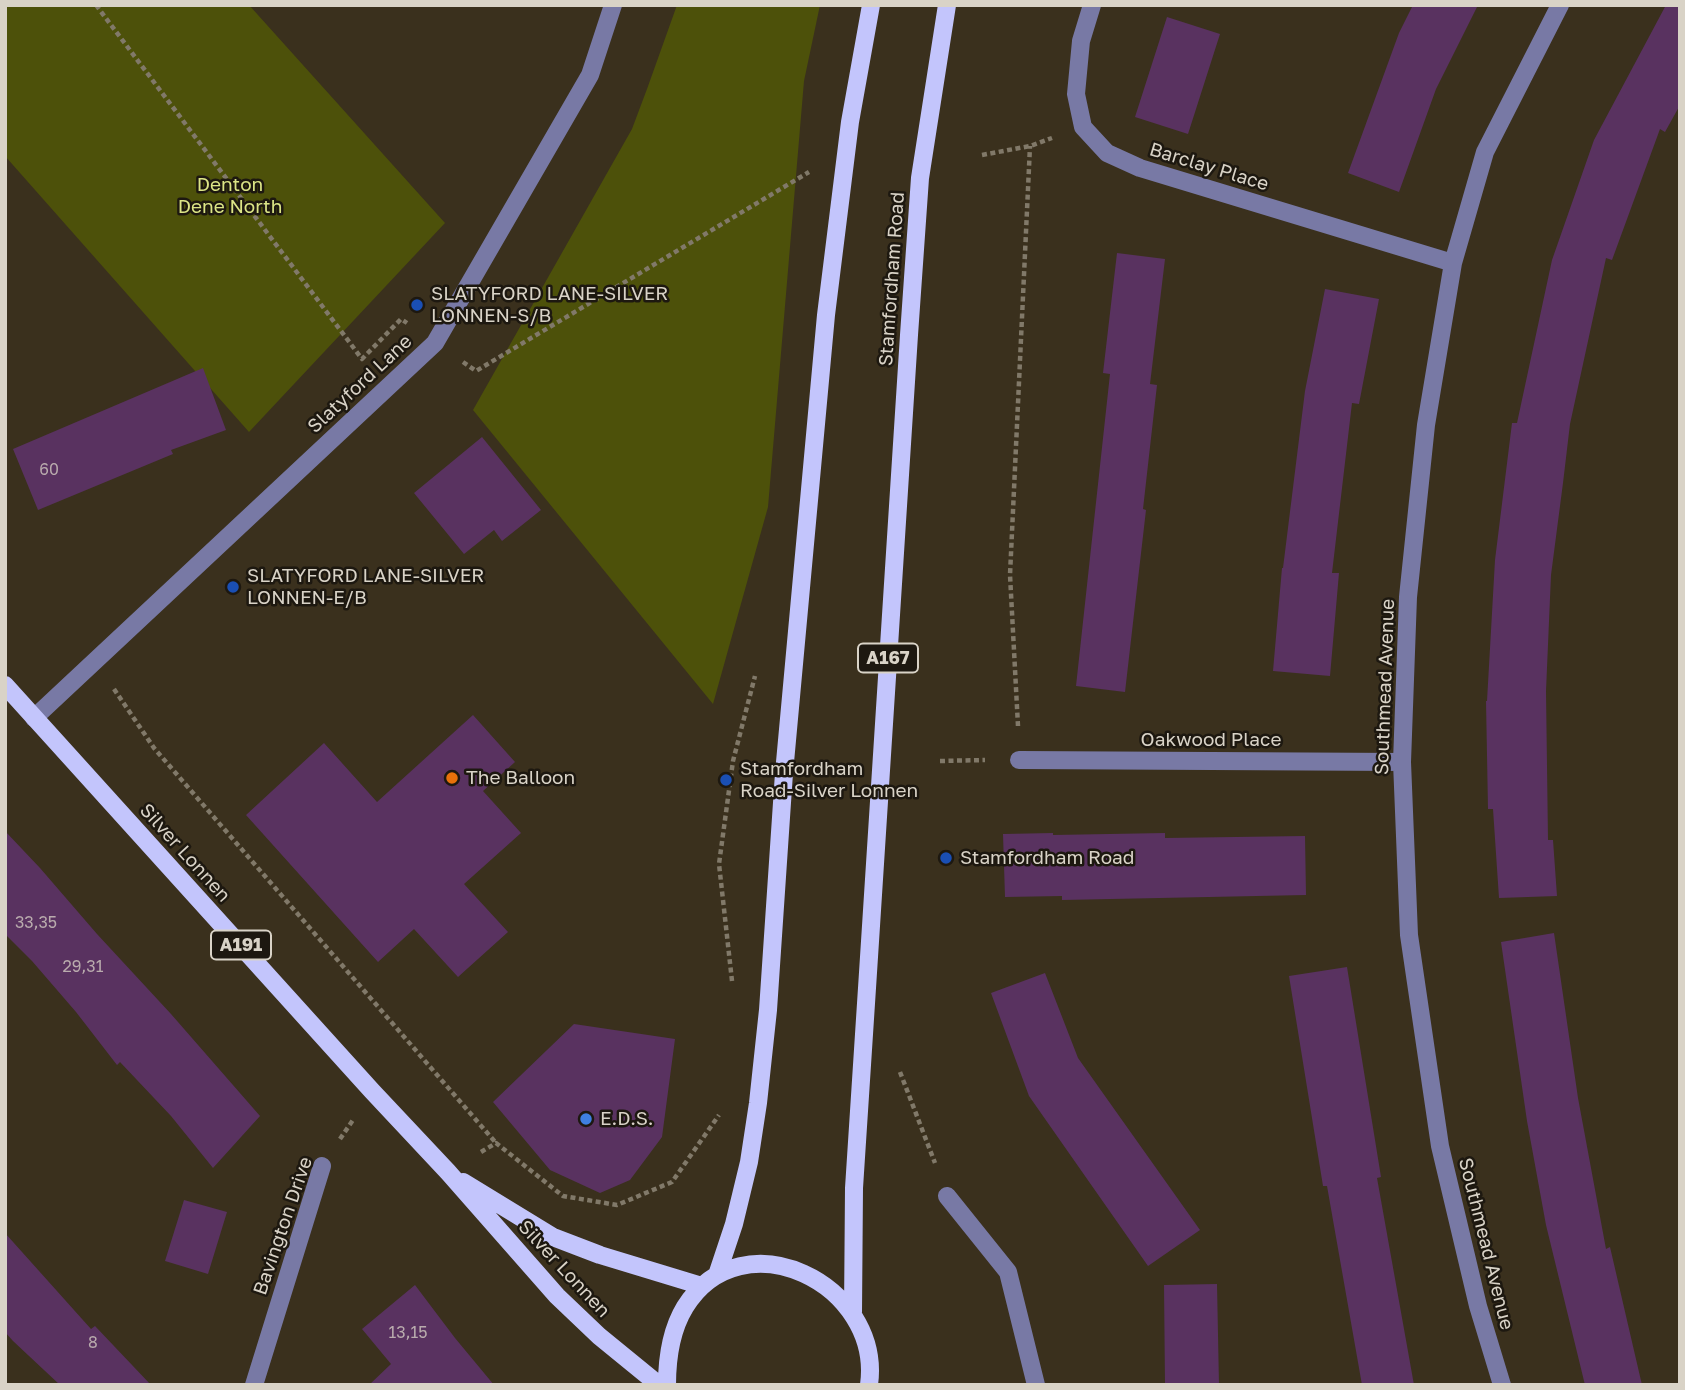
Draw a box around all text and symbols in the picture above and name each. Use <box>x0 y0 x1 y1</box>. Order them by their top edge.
street label: Barclay Place <box>1147 138 1271 196</box>
park label: Denton Dene North <box>178 174 282 218</box>
street label: Stamfordham Road <box>875 191 909 367</box>
place label: SLATYFORD LANE-SILVER LONNEN-S/B <box>431 283 668 327</box>
marker: SLATYFORD LANE-SILVER LONNEN-S/B <box>409 297 425 313</box>
street label: Slatyford Lane <box>303 330 417 438</box>
house number: 60 <box>39 460 59 480</box>
place label: SLATYFORD LANE-SILVER LONNEN-E/B <box>247 565 484 609</box>
marker: SLATYFORD LANE-SILVER LONNEN-E/B <box>225 579 241 595</box>
street label: Southmead Avenue <box>1371 598 1399 776</box>
road number: A167 <box>858 644 918 672</box>
street label: Oakwood Place <box>1141 729 1281 751</box>
place label: Stamfordham Road-Silver Lonnen <box>740 758 918 802</box>
place label: The Balloon <box>466 767 575 789</box>
marker: The Balloon <box>444 770 460 786</box>
marker: Stamfordham Road-Silver Lonnen <box>718 772 734 788</box>
street label: Silver Lonnen <box>135 799 235 907</box>
place label: Stamfordham Road <box>960 847 1135 869</box>
marker: Stamfordham Road <box>938 850 954 866</box>
house number: 33,35 <box>15 913 57 933</box>
road number: A191 <box>211 930 271 960</box>
house number: 29,31 <box>63 957 103 977</box>
place label: E.D.S. <box>600 1108 653 1130</box>
marker: E.D.S. <box>578 1111 594 1127</box>
street label: Bavington Drive <box>249 1154 317 1298</box>
street label: Southmead Avenue <box>1454 1156 1518 1332</box>
street label: Silver Lonnen <box>513 1216 615 1322</box>
house number: 13,15 <box>389 1323 427 1343</box>
house number: 8 <box>88 1333 98 1353</box>

